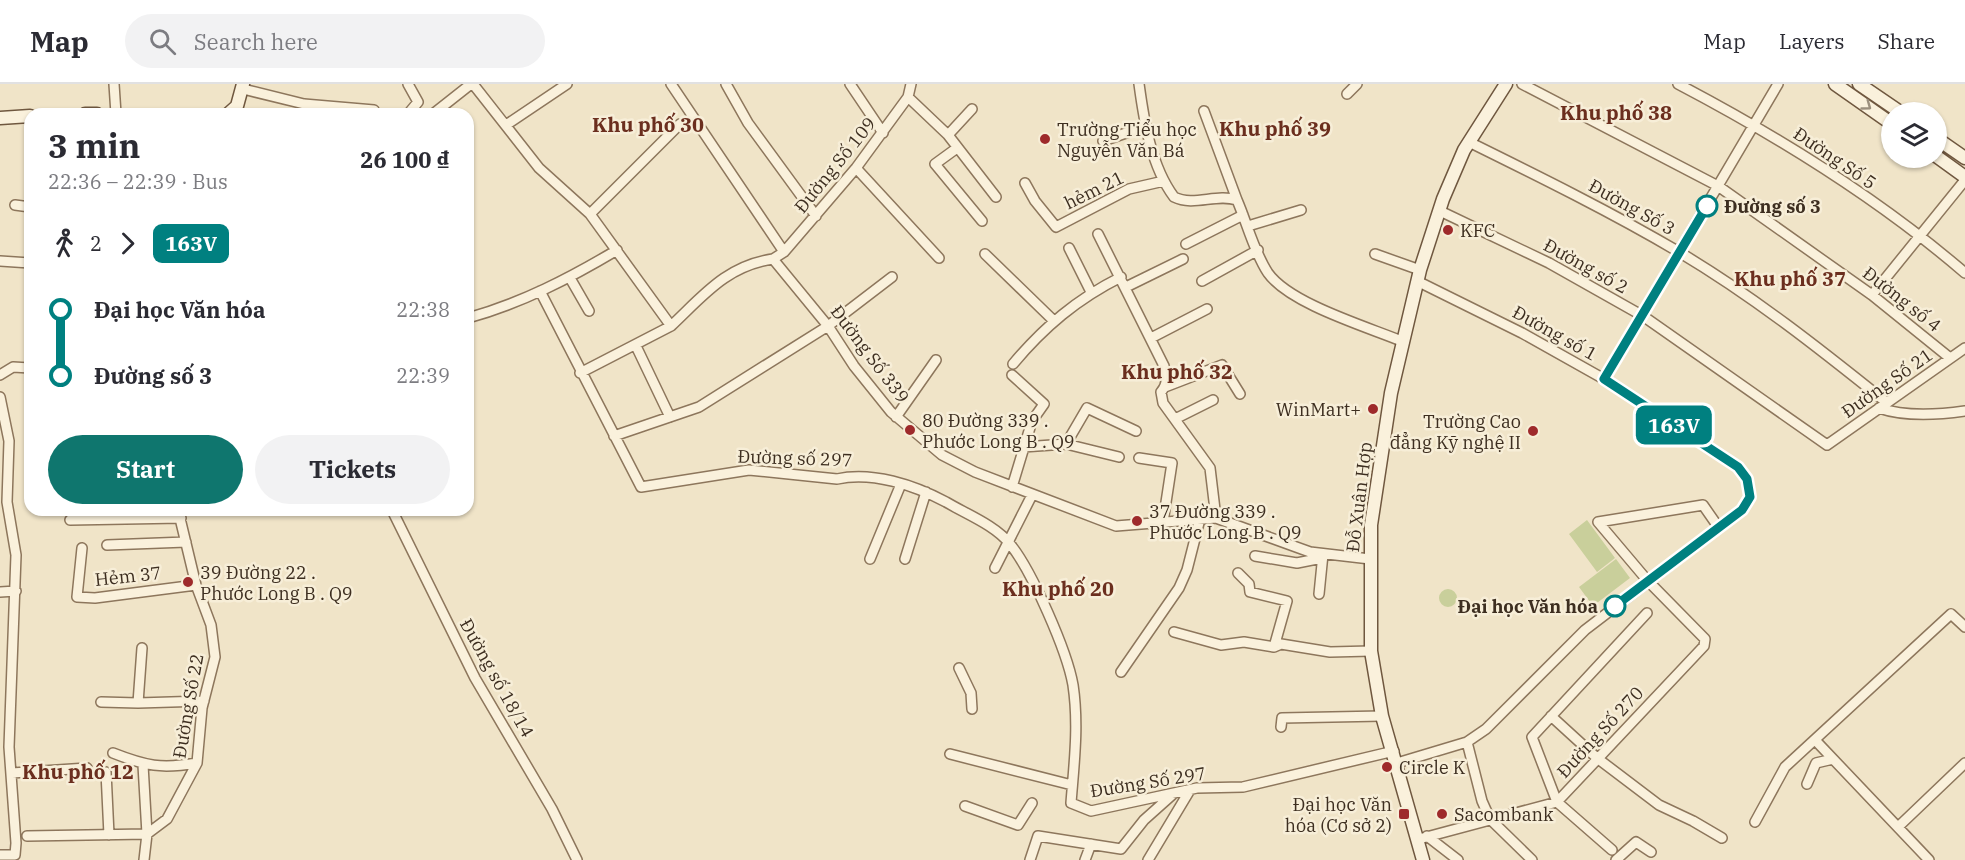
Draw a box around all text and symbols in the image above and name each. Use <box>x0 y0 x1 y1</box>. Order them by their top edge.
search box <box>125 14 545 68</box>
text: Map <box>30 23 89 60</box>
icon: search <box>146 25 179 58</box>
text: Search here <box>194 27 318 56</box>
text: Map <box>1703 27 1746 55</box>
text: Layers <box>1779 27 1845 55</box>
text: Share <box>1878 27 1935 55</box>
district label: Khu phố 38 <box>1560 99 1672 126</box>
one-way arrow <box>1860 99 1871 110</box>
map controls <box>1881 102 1947 168</box>
button: layers <box>1881 102 1947 168</box>
district label: Khu phố 30 <box>592 111 704 138</box>
street label: Đường Số 109 <box>789 112 881 218</box>
district label: Khu phố 39 <box>1219 115 1331 142</box>
place label: Trường Tiểu học Nguyễn Văn Bá <box>1057 118 1197 162</box>
street label: Đường Số 5 <box>1789 122 1881 194</box>
text: 3 min <box>48 124 140 167</box>
marker: Trường Tiểu học Nguyễn Văn Bá <box>1038 132 1052 146</box>
text: 26 100 ₫ <box>360 145 450 174</box>
street label: hẻm 21 <box>1060 166 1128 214</box>
text: 22:36 – 22:39 · Bus <box>48 168 228 195</box>
street label: Đường Số 3 <box>1585 174 1679 240</box>
marker: Đường số 3 <box>1696 195 1718 217</box>
place label: Đường số 3 <box>1724 195 1821 218</box>
place label: KFC <box>1460 219 1495 242</box>
marker: KFC <box>1441 223 1455 237</box>
icon: walk <box>48 227 81 260</box>
icon: forward <box>111 227 144 260</box>
text: 163V <box>165 229 217 257</box>
text: 2 <box>90 230 102 257</box>
street label: Đường số 2 <box>1540 233 1632 299</box>
street label: Đường số 4 <box>1858 261 1946 337</box>
district label: Khu phố 37 <box>1734 265 1846 292</box>
text: Đại học Văn hóa <box>94 295 266 324</box>
text: 22:38 <box>396 296 450 323</box>
street label: Đường Số 339 <box>826 300 914 408</box>
street label: Đường số 1 <box>1509 300 1601 366</box>
street label: Đường Số 21 <box>1837 343 1937 423</box>
district label: Khu phố 32 <box>1121 358 1233 385</box>
text: Đường số 3 <box>94 361 212 390</box>
text: 22:39 <box>396 362 450 389</box>
place label: WinMart+ <box>1276 398 1361 421</box>
marker: WinMart+ <box>1366 402 1380 416</box>
line badge: 163V <box>1632 406 1716 444</box>
place label: 80 Đường 339 . Phước Long B . Q9 <box>922 409 1075 453</box>
place label: Trường Cao đẳng Kỹ nghệ II <box>1390 410 1521 454</box>
text: 163V <box>1648 411 1700 439</box>
marker: 80 Đường 339 . Phước Long B . Q9 <box>903 423 917 437</box>
marker: Trường Cao đẳng Kỹ nghệ II <box>1526 424 1540 438</box>
button: Start <box>48 435 243 504</box>
button: Tickets <box>255 435 450 504</box>
street label: Đỗ Xuân Hợp <box>1341 441 1377 553</box>
street label: Đường số 297 <box>737 445 853 471</box>
place label: 37 Đường 339 . Phước Long B . Q9 <box>1149 500 1302 544</box>
marker: 37 Đường 339 . Phước Long B . Q9 <box>1130 514 1144 528</box>
street label: Hẻm 37 <box>94 561 162 591</box>
place label: 39 Đường 22 . Phước Long B . Q9 <box>200 561 353 605</box>
marker: 39 Đường 22 . Phước Long B . Q9 <box>181 575 195 589</box>
district label: Khu phố 20 <box>1002 575 1114 602</box>
place label: Đại học Văn hóa <box>1458 595 1598 618</box>
marker: Đại học Văn hóa <box>1604 595 1626 617</box>
street label: Đường số 18/14 <box>455 615 539 741</box>
street label: Đường Số 22 <box>167 652 209 760</box>
street label: Đường Số 270 <box>1552 681 1648 783</box>
place label: Circle K <box>1399 756 1466 779</box>
district label: Khu phố 12 <box>22 758 134 785</box>
marker: Circle K <box>1380 760 1394 774</box>
street label: Đường Số 297 <box>1089 762 1207 802</box>
place label: Đại học Văn hóa (Cơ sở 2) <box>1285 793 1392 837</box>
place label: Sacombank <box>1454 803 1554 826</box>
marker: Đại học Văn hóa (Cơ sở 2) <box>1397 807 1411 821</box>
marker: Sacombank <box>1435 807 1449 821</box>

